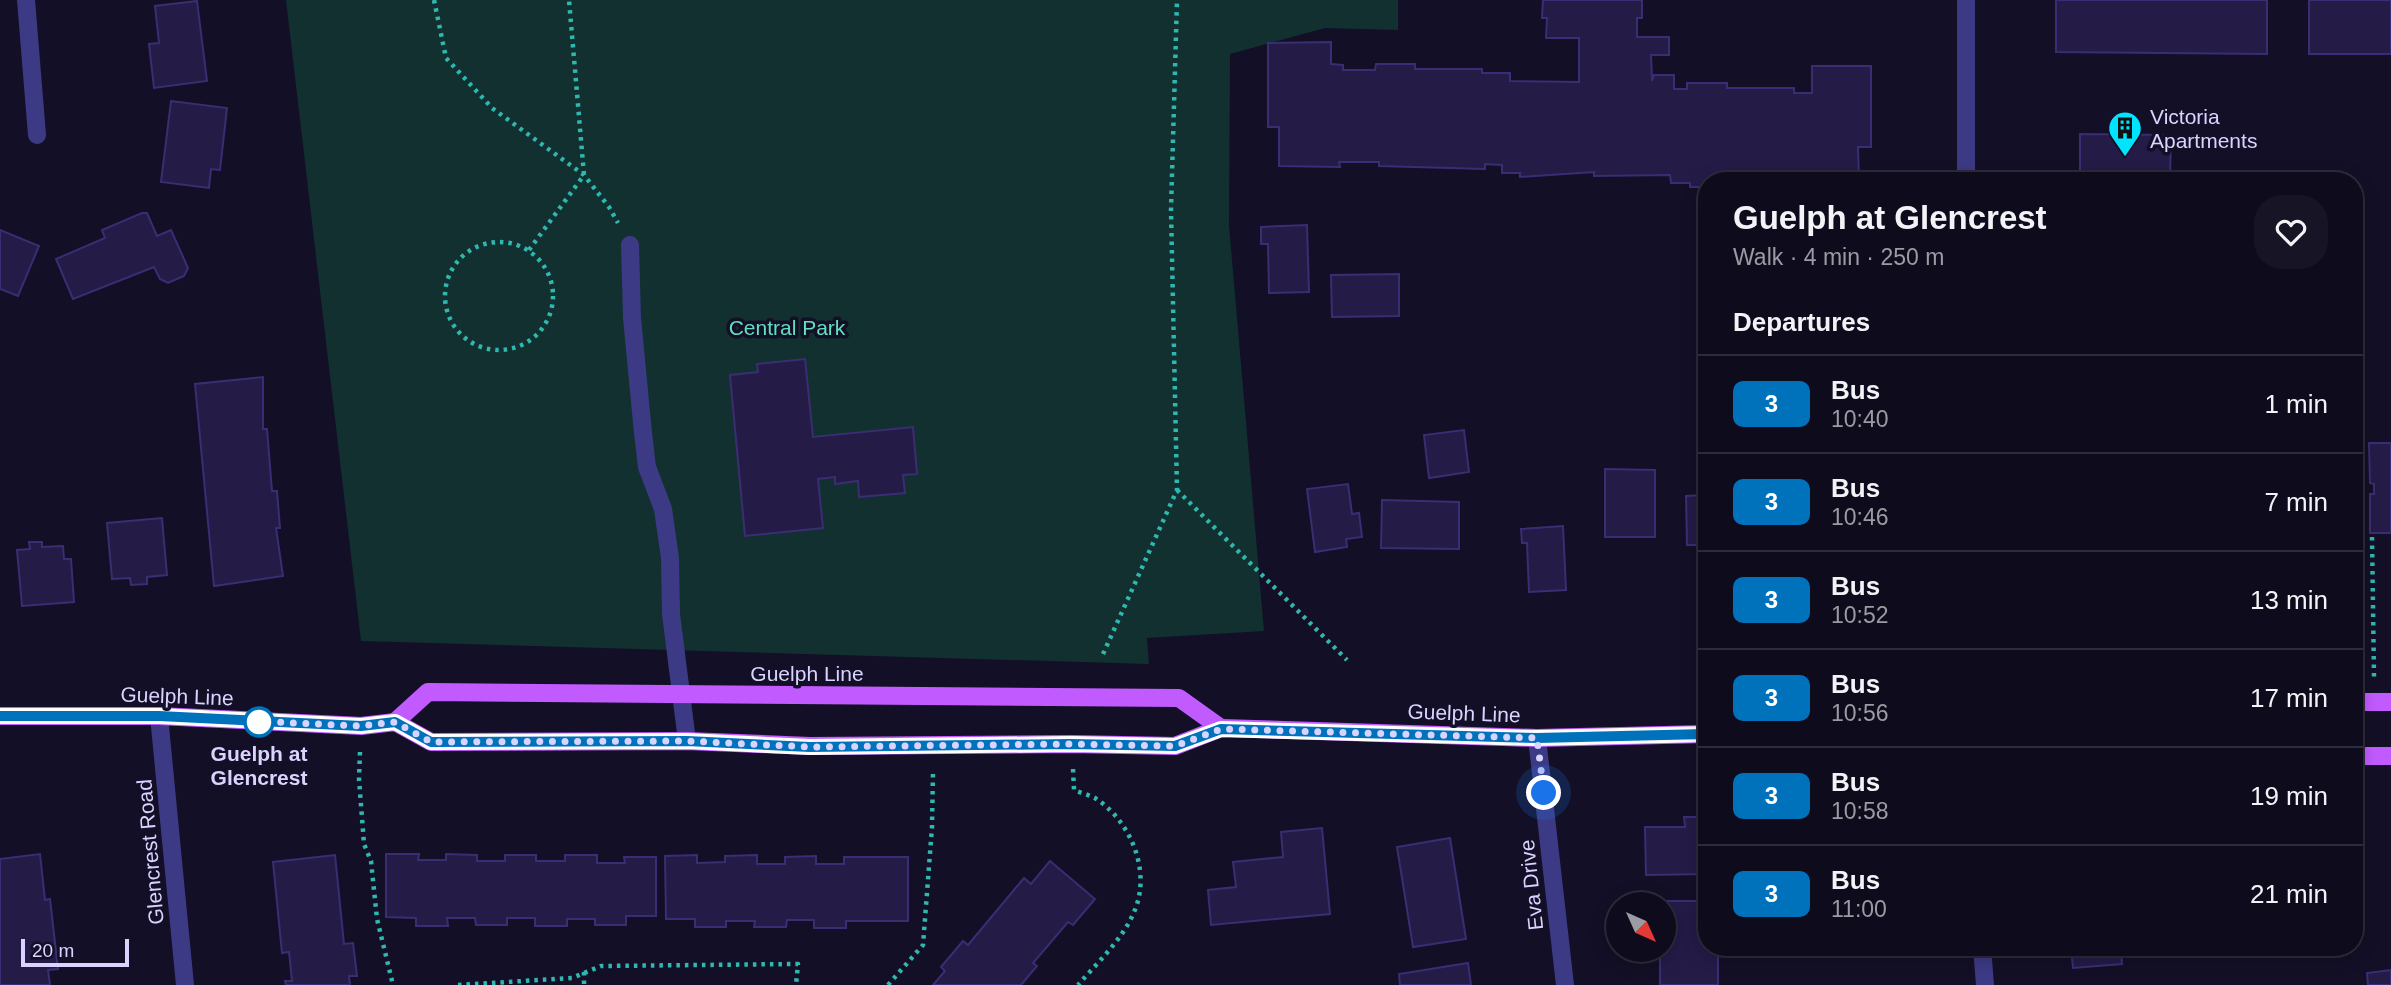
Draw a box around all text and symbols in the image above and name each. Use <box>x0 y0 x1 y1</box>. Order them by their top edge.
place label: Victoria Apartments <box>2150 105 2257 152</box>
building icon: Victoria Apartments <box>2106 109 2144 158</box>
button: heart <box>2254 195 2328 269</box>
text: Guelph at Glencrest <box>1733 199 2047 236</box>
text: Walk · 4 min · 250 m <box>1733 244 1944 270</box>
text: Departures <box>1733 307 1870 337</box>
park label: Central Park <box>729 316 846 339</box>
text: Bus <box>1831 375 1880 405</box>
text: 1 min <box>2264 389 2328 419</box>
text: 3 <box>1765 390 1778 417</box>
text: 10:40 <box>1831 406 1889 432</box>
text: Bus <box>1831 473 1880 503</box>
text: 7 min <box>2264 487 2328 517</box>
text: 3 <box>1765 488 1778 515</box>
text: 10:46 <box>1831 504 1889 530</box>
text: Bus <box>1831 571 1880 601</box>
text: 13 min <box>2250 585 2328 615</box>
text: 3 <box>1765 586 1778 613</box>
text: 10:52 <box>1831 602 1889 628</box>
street label: Guelph Line <box>750 662 864 685</box>
text: Bus <box>1831 669 1880 699</box>
street label: Guelph Line <box>120 683 234 709</box>
text: 17 min <box>2250 683 2328 713</box>
text: 3 <box>1765 684 1778 711</box>
street label: Guelph Line <box>1407 700 1521 726</box>
text: 10:56 <box>1831 700 1889 726</box>
marker: Guelph at Glencrest <box>244 707 274 737</box>
place label: Guelph at Glencrest <box>211 742 307 789</box>
text: Bus <box>1831 767 1880 797</box>
your location <box>1526 775 1561 810</box>
street label: Glencrest Road <box>132 778 168 926</box>
text: 19 min <box>2250 781 2328 811</box>
text: 3 <box>1765 782 1778 809</box>
text: 10:58 <box>1831 798 1889 824</box>
street label: Eva Drive <box>1515 839 1547 931</box>
text: Bus <box>1831 865 1880 895</box>
text: 21 min <box>2250 879 2328 909</box>
text: 3 <box>1765 880 1778 907</box>
north arrow <box>1606 892 1676 962</box>
map controls <box>1606 892 1676 962</box>
text: 11:00 <box>1831 896 1887 922</box>
scale bar <box>21 936 130 968</box>
text: 20 m <box>32 940 74 961</box>

